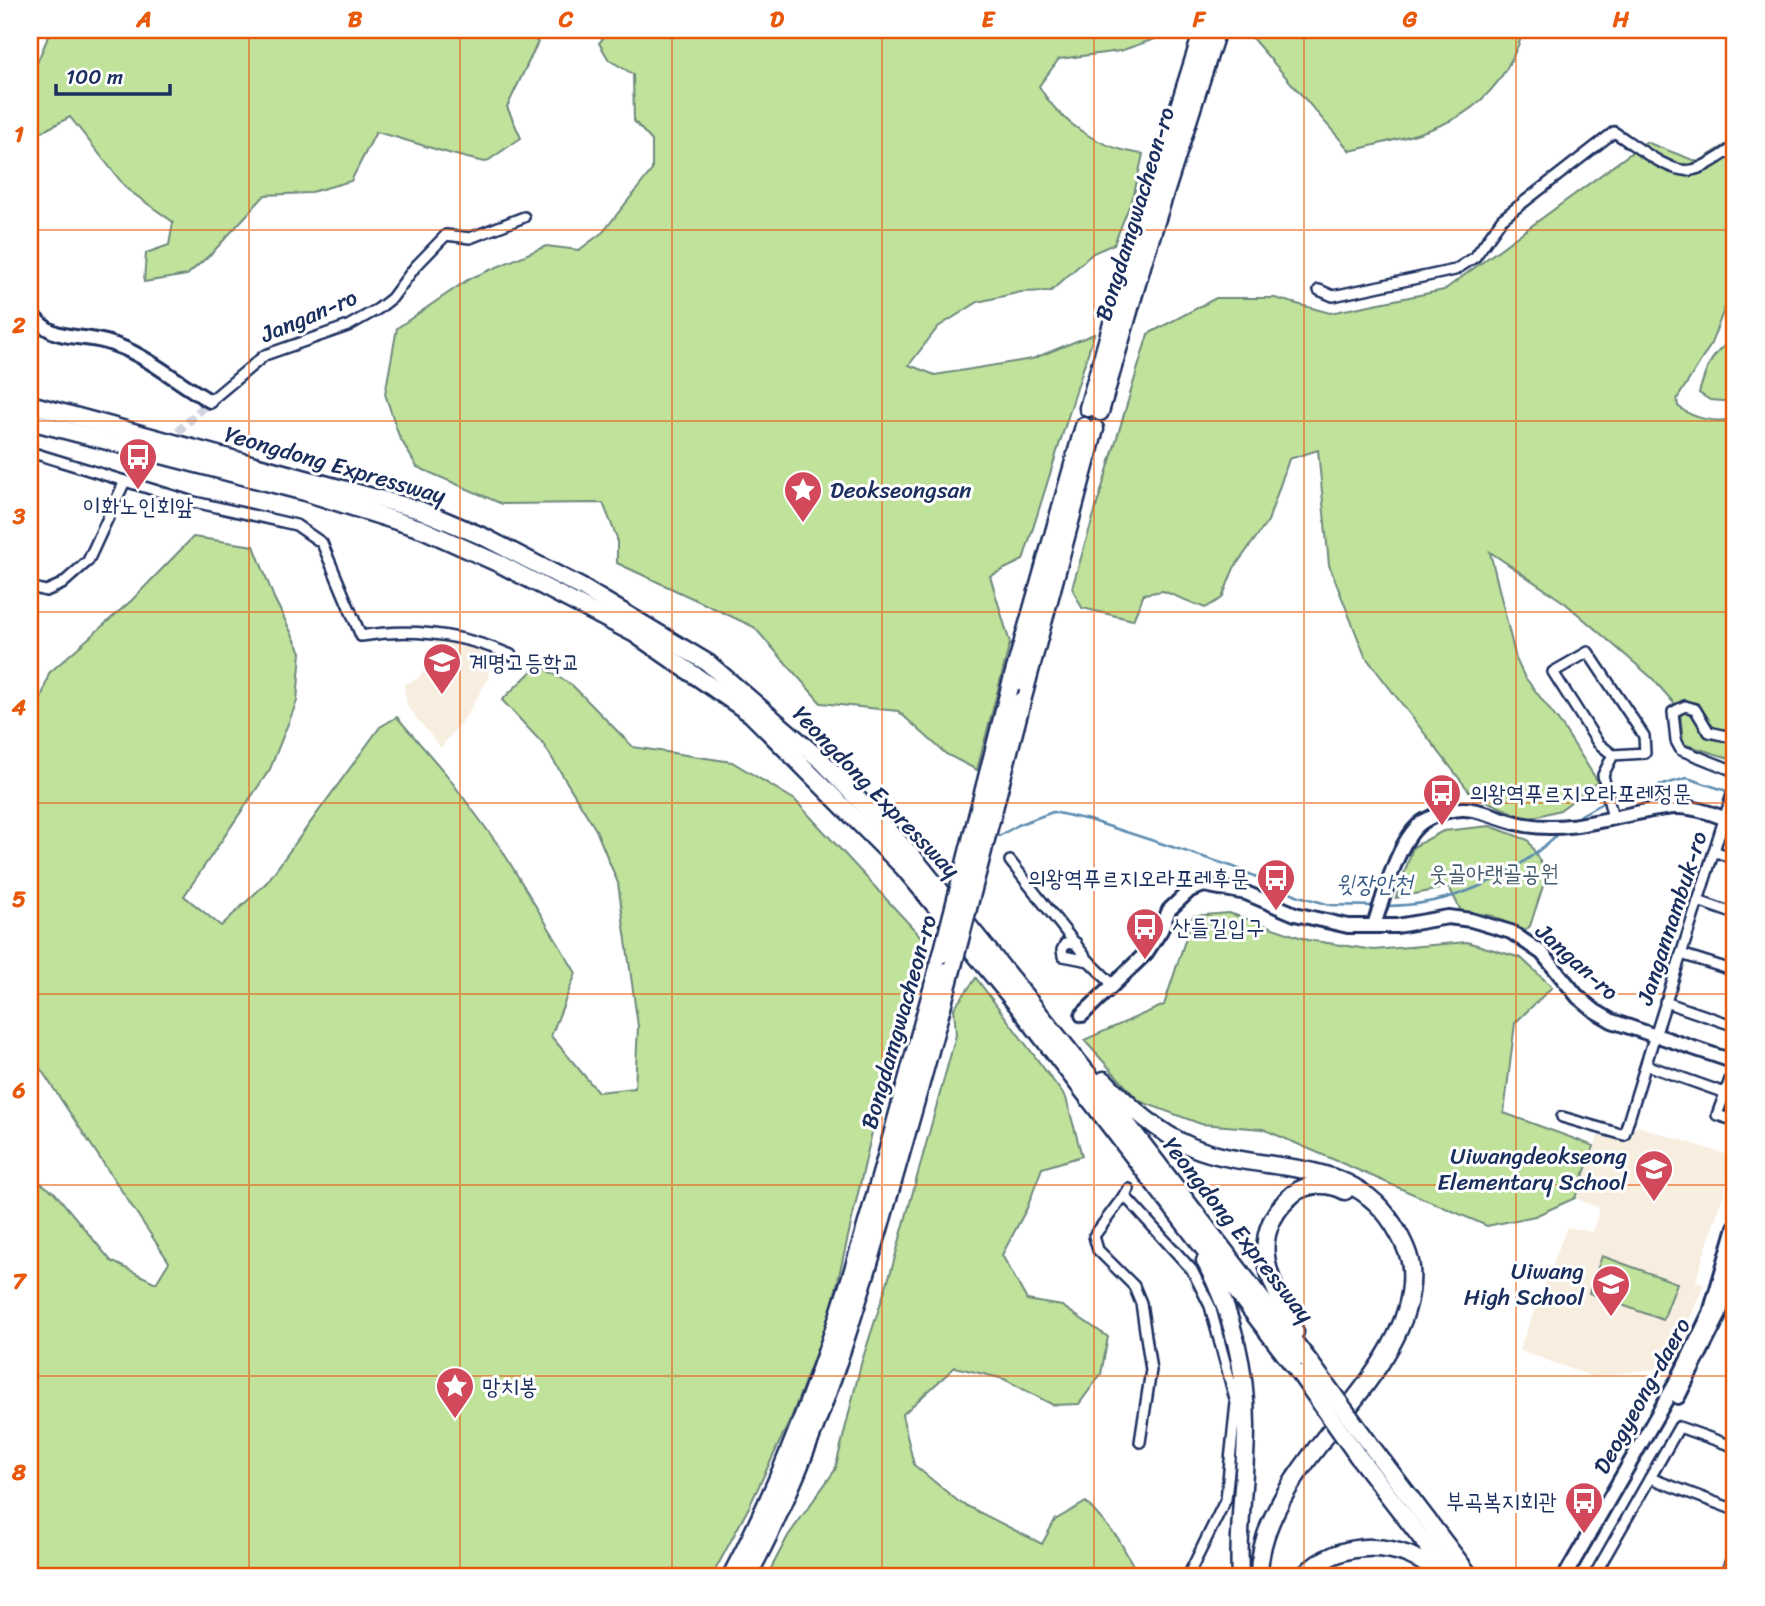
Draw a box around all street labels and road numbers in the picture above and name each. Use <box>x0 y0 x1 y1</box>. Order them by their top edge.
street label: Bongdamgwacheon-ro <box>1083 102 1187 326</box>
street label: Jangan-ro <box>253 277 364 355</box>
street label: Yeongdong Expressway <box>220 414 451 516</box>
street label: Yeongdong Expressway <box>782 696 970 889</box>
street label: Jangannambuk-ro <box>1624 825 1719 1011</box>
street label: Bongdamgwacheon-ro <box>849 910 949 1134</box>
street label: Jangan-ro <box>1525 912 1629 1011</box>
street label: Yeongdong Expressway <box>1152 1127 1325 1333</box>
street label: Deogyeong-daero <box>1582 1310 1702 1482</box>

